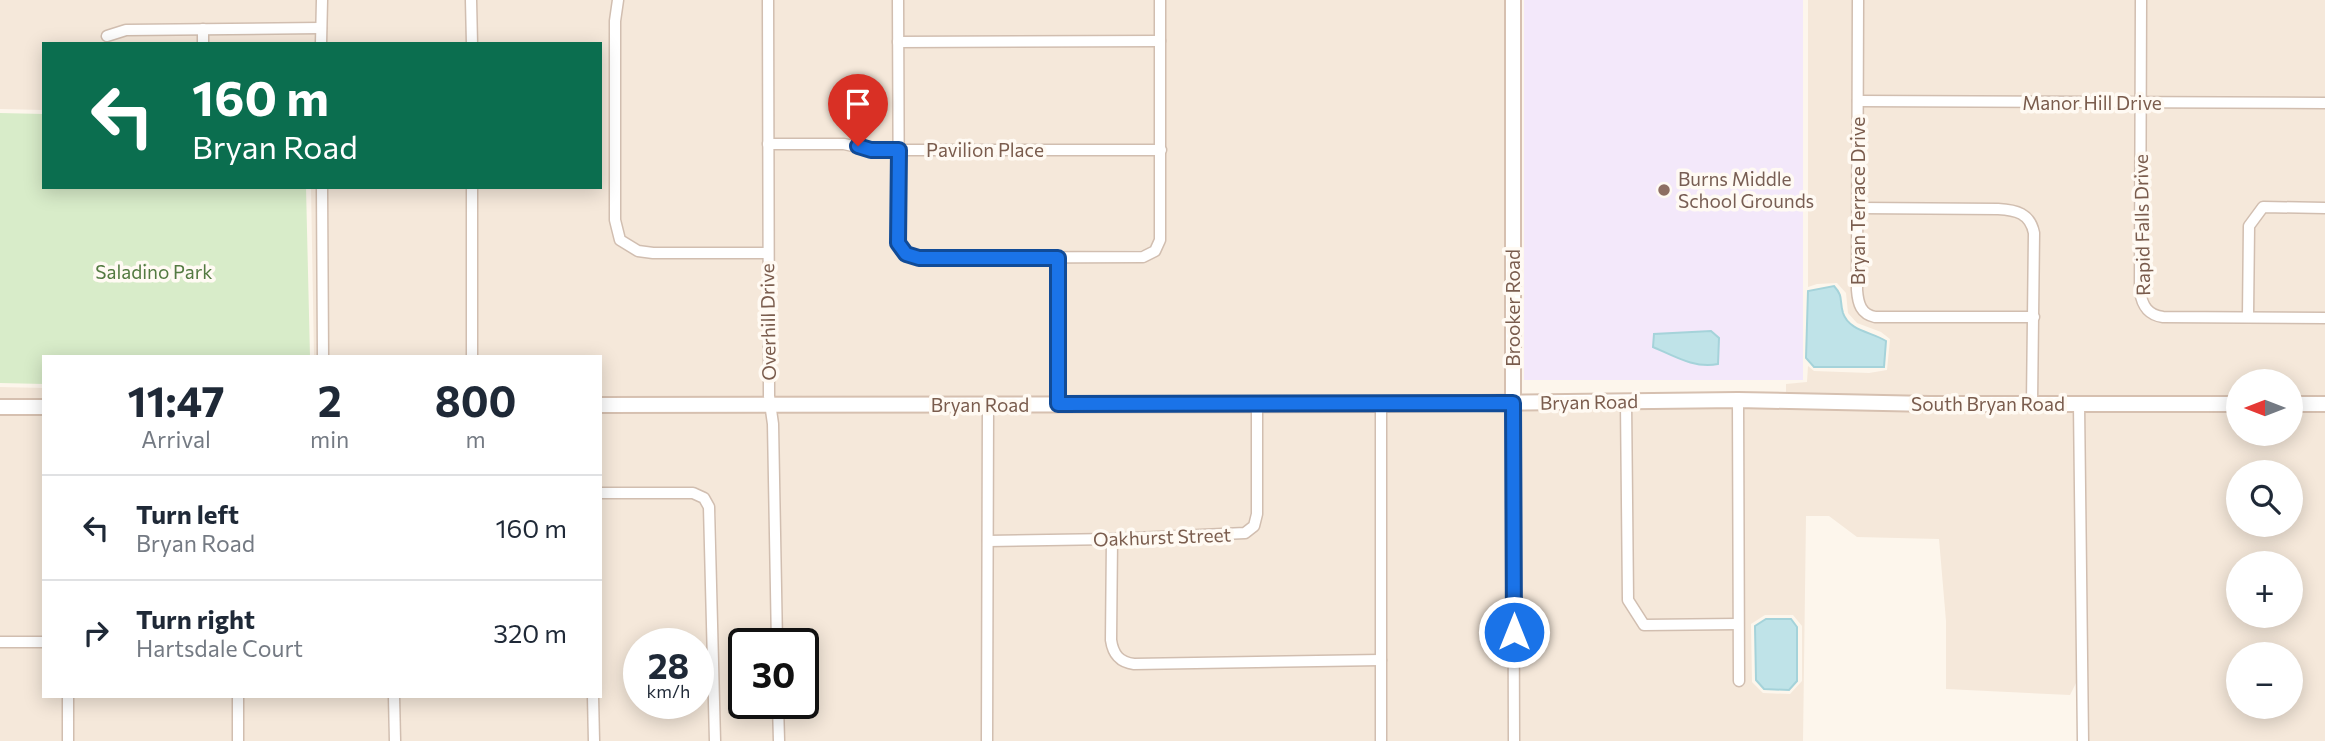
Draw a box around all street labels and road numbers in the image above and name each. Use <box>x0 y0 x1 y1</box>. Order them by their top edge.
street label: Manor Hill Drive <box>2022 91 2162 114</box>
street label: Bryan Terrace Drive <box>1846 117 1869 285</box>
street label: Pavilion Place <box>926 138 1044 161</box>
street label: Rapid Falls Drive <box>2129 154 2154 296</box>
street label: Brooker Road <box>1501 249 1524 367</box>
street label: Overhill Drive <box>755 263 780 381</box>
street label: Bryan Road <box>1540 389 1638 414</box>
street label: South Bryan Road <box>1911 392 2065 415</box>
street label: Bryan Road <box>931 393 1029 416</box>
street label: Oakhurst Street <box>1092 523 1232 550</box>

